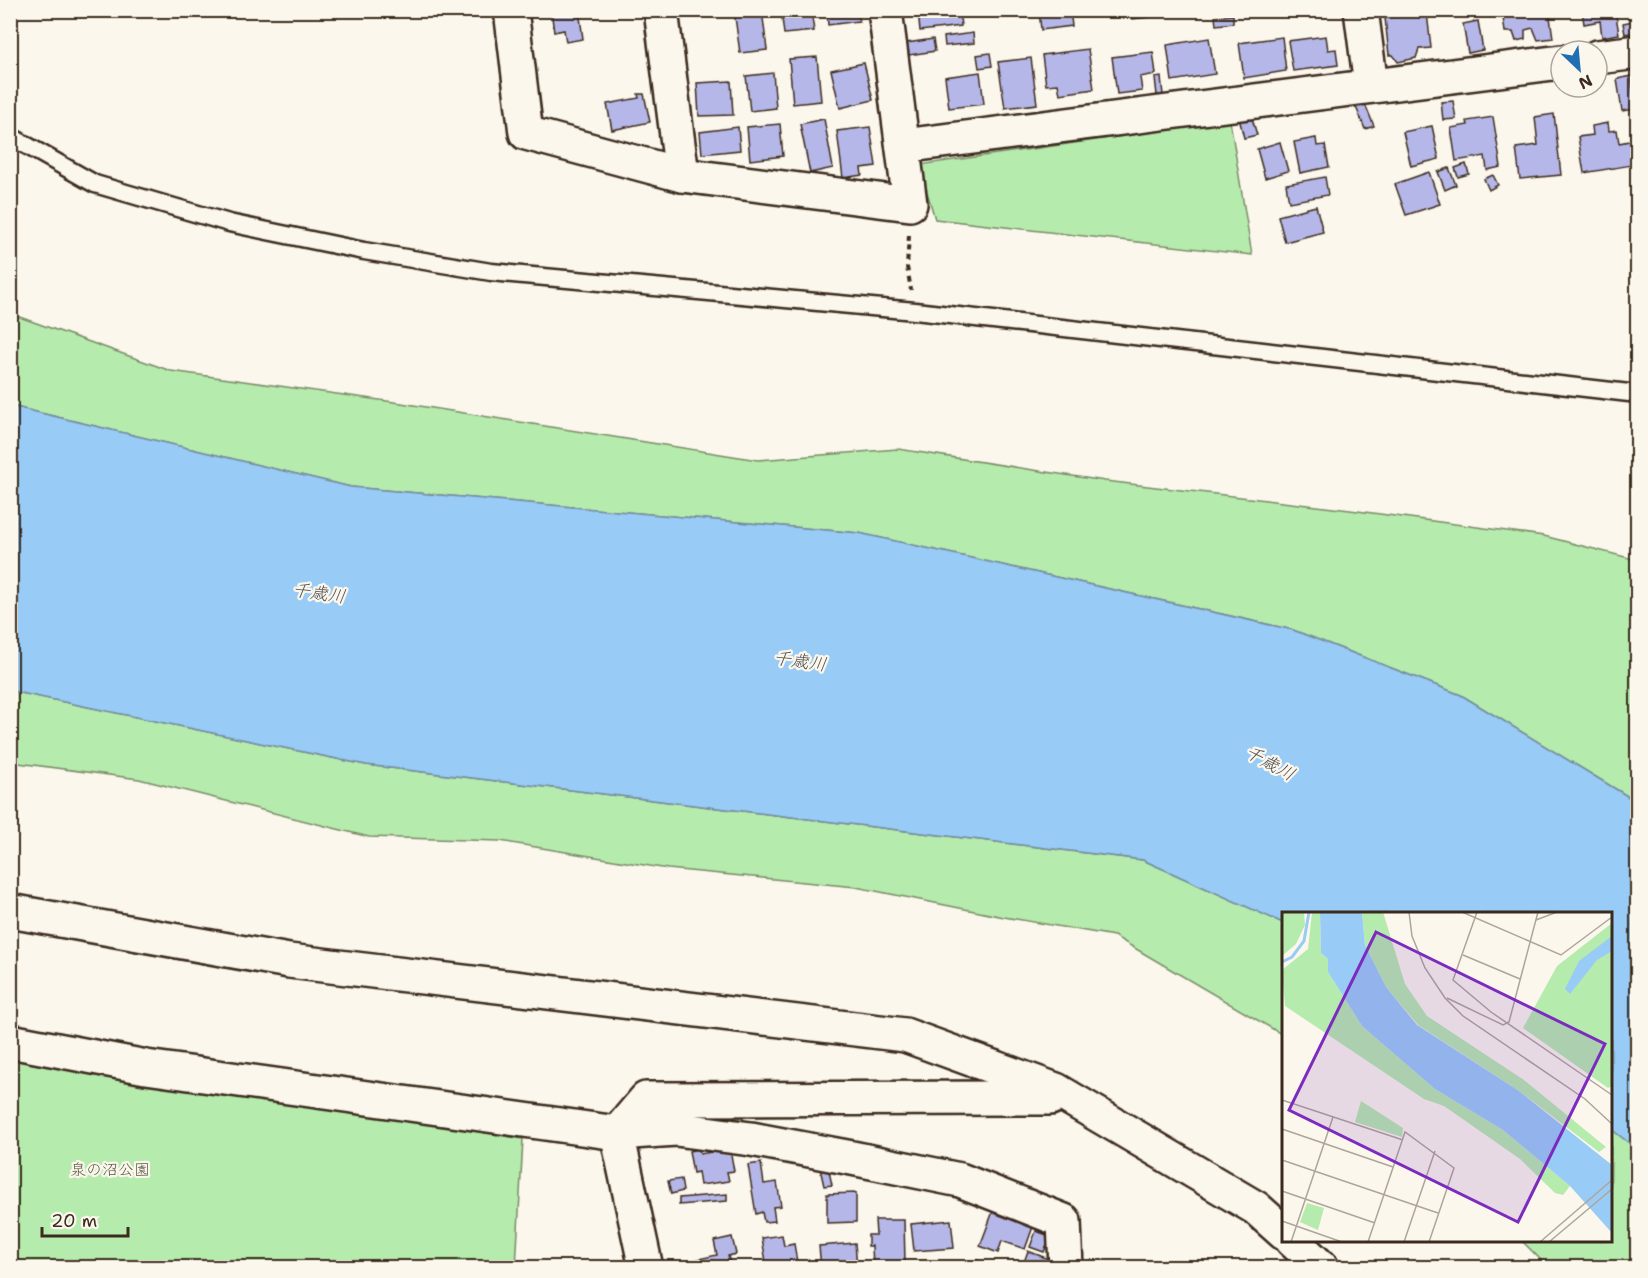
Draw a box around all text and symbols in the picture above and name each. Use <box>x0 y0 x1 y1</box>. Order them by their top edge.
north arrow <box>1549 39 1609 99</box>
text: N <box>1575 70 1596 94</box>
water label: 千歳川 <box>291 577 347 609</box>
water label: 千歳川 <box>772 645 828 677</box>
water label: 千歳川 <box>1241 739 1299 787</box>
inset map <box>1282 912 1612 1242</box>
park label: 泉の沼公園 <box>70 1159 150 1180</box>
scale bar <box>42 1200 128 1238</box>
text: 20 m <box>51 1209 97 1233</box>

